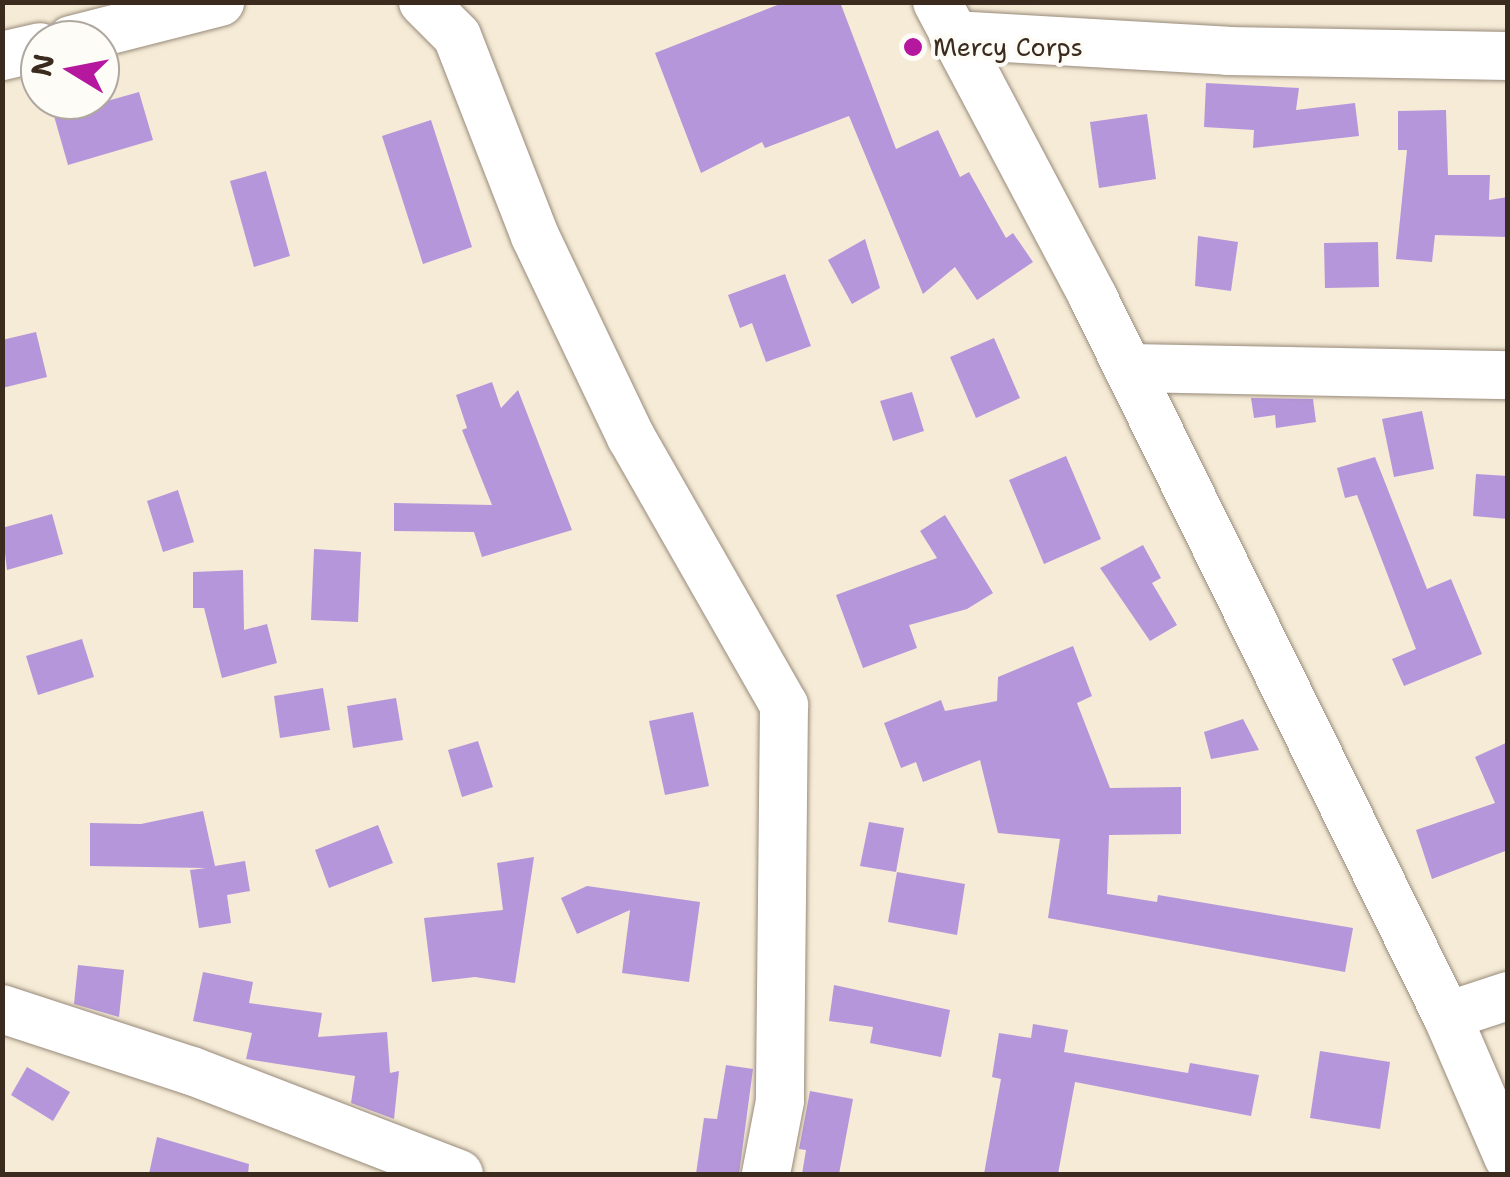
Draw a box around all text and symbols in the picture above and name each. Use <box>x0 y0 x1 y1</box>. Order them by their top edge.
north arrow <box>20 20 120 120</box>
place label: Mercy Corps <box>933 32 1083 62</box>
marker: Mercy Corps <box>902 36 924 58</box>
text: N <box>22 51 63 79</box>

